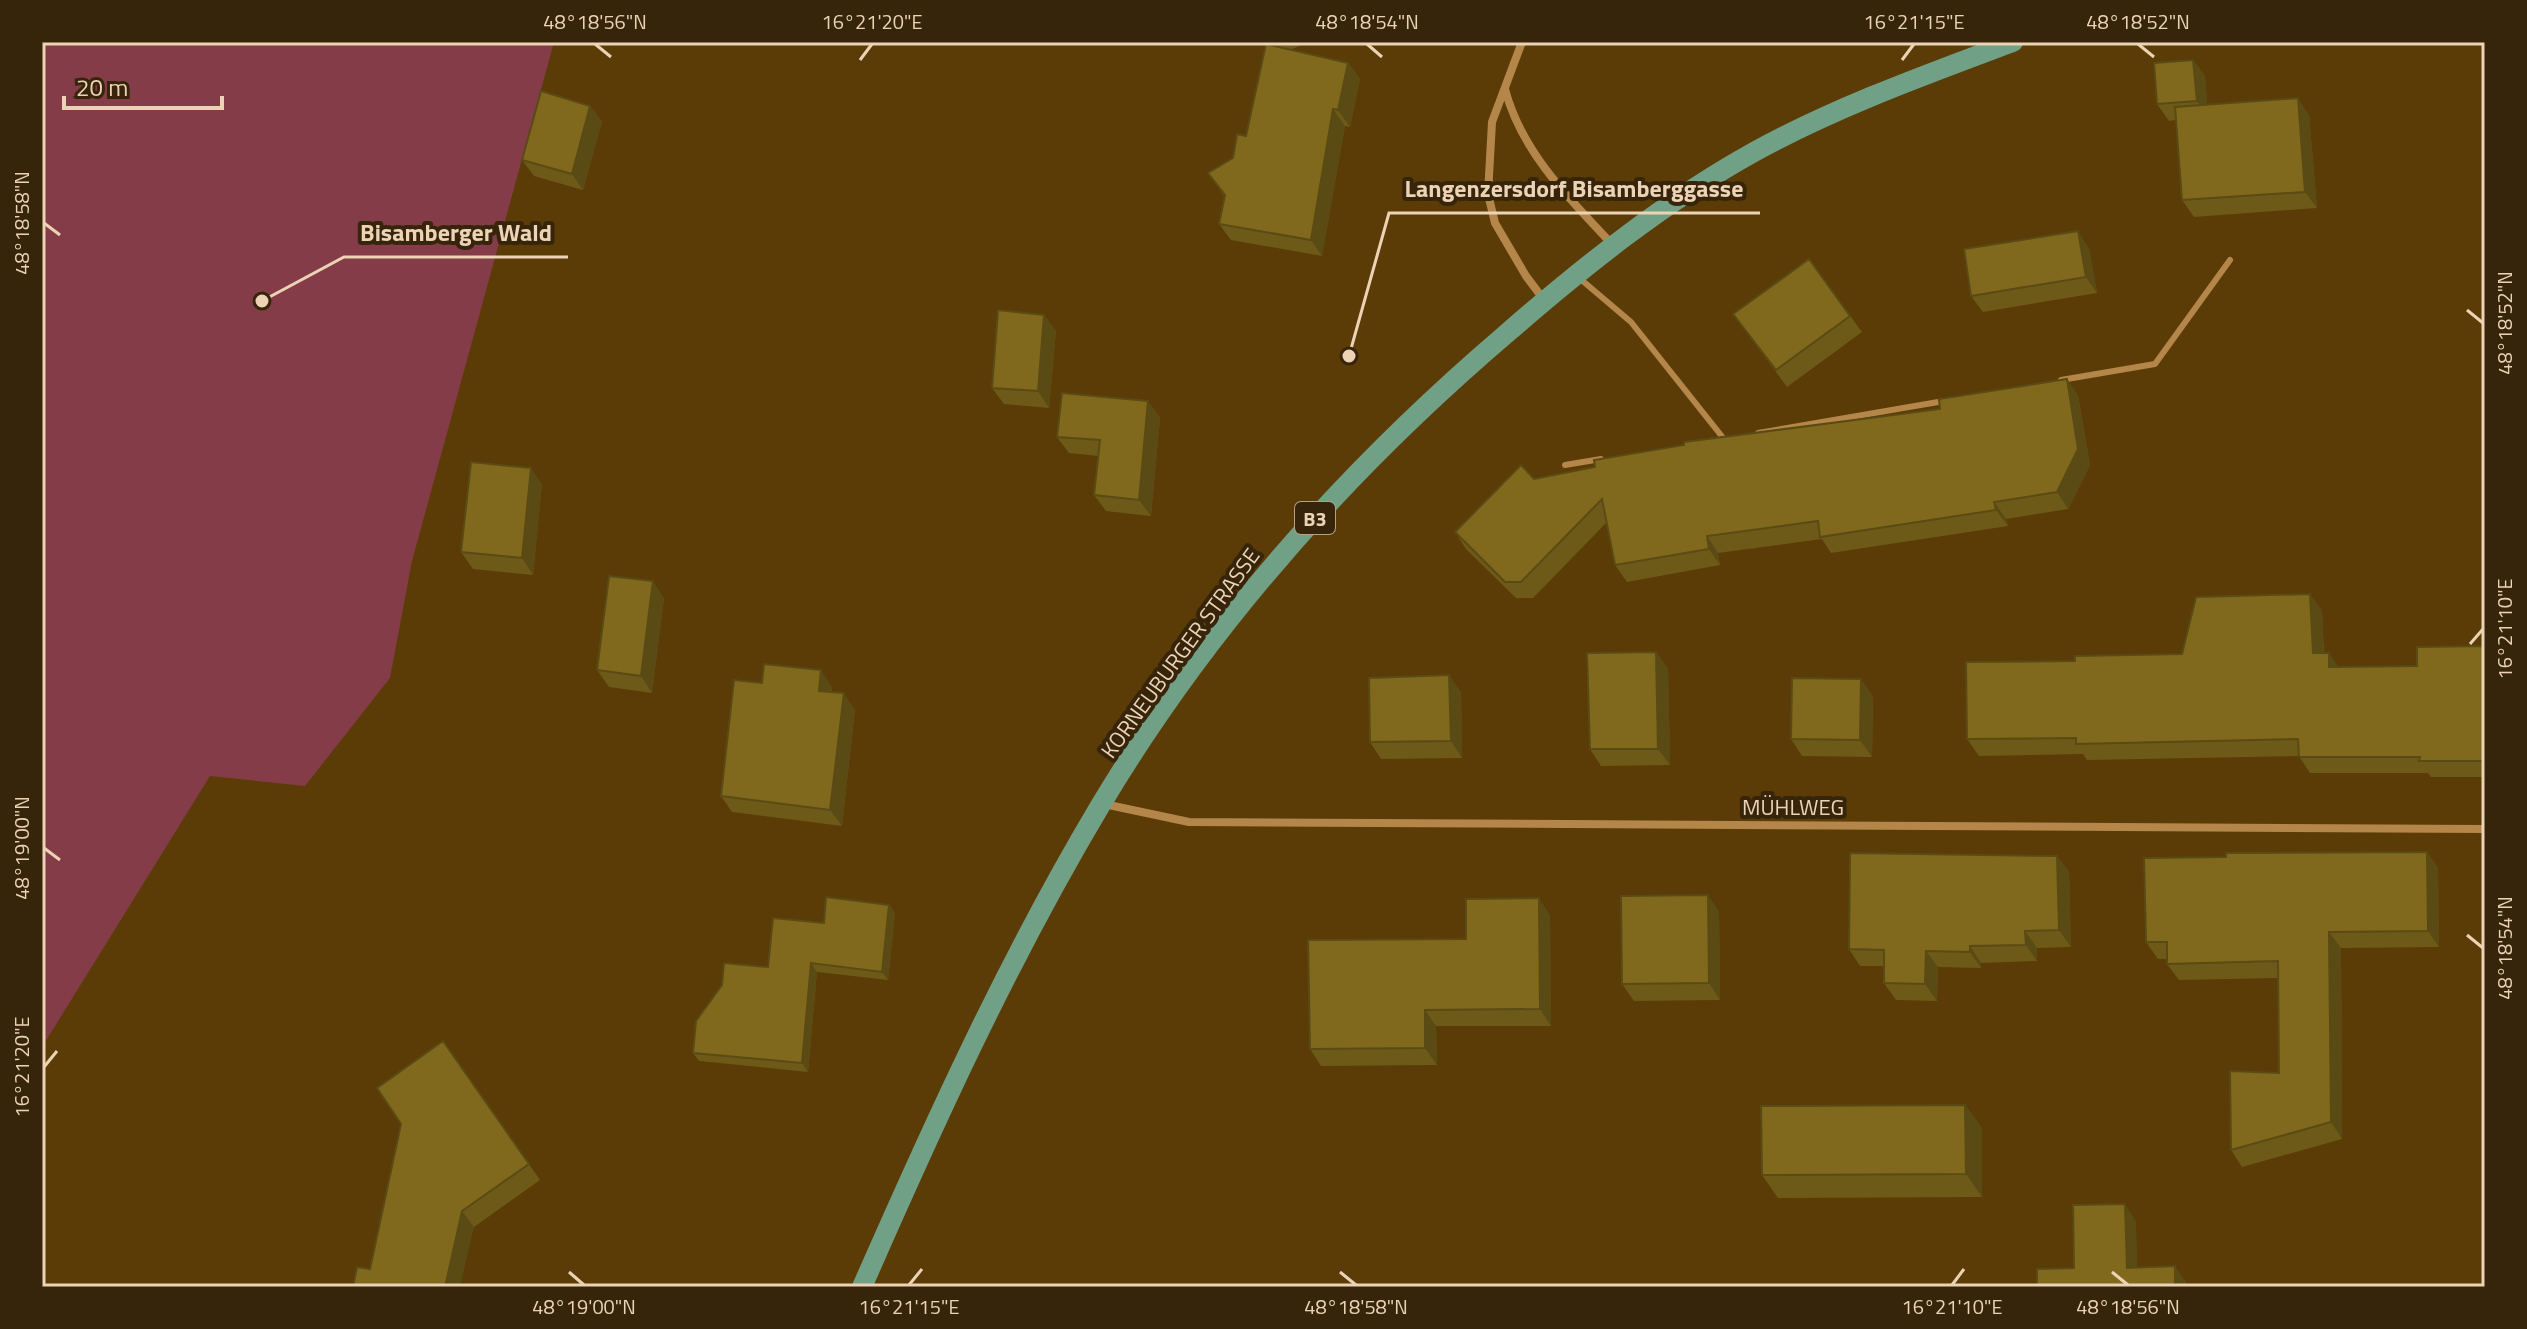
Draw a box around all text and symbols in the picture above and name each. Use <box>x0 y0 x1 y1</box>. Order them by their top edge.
text: 48°18'56"N <box>543 6 647 37</box>
text: 16°21'20"E <box>821 6 923 37</box>
text: 48°18'54"N <box>1315 6 1419 37</box>
text: 16°21'15"E <box>1863 6 1965 37</box>
text: 48°18'52"N <box>2086 6 2190 37</box>
scale bar <box>64 60 222 110</box>
text: 20 m <box>76 69 128 105</box>
callout: Langenzersdorf Bisamberggasse <box>1389 165 1760 213</box>
text: Langenzersdorf Bisamberggasse <box>1405 170 1743 206</box>
text: 48°18'58"N <box>6 171 37 275</box>
callout: Bisamberger Wald <box>344 209 568 257</box>
text: Bisamberger Wald <box>360 214 552 250</box>
text: 48°18'52"N <box>2489 271 2520 375</box>
road number: B3 <box>1295 502 1335 534</box>
street label: KORNEUBURGER STRASSE <box>1092 541 1268 765</box>
text: 16°21'10"E <box>2489 578 2520 680</box>
street label: MÜHLWEG <box>1742 790 1844 824</box>
text: 48°19'00"N <box>6 796 37 900</box>
text: 48°18'54"N <box>2489 896 2520 1000</box>
text: 16°21'20"E <box>6 1016 37 1118</box>
text: 48°19'00"N <box>532 1291 636 1322</box>
text: 16°21'15"E <box>858 1291 960 1322</box>
text: 48°18'58"N <box>1304 1291 1408 1322</box>
text: 16°21'10"E <box>1901 1291 2003 1322</box>
text: 48°18'56"N <box>2076 1291 2180 1322</box>

